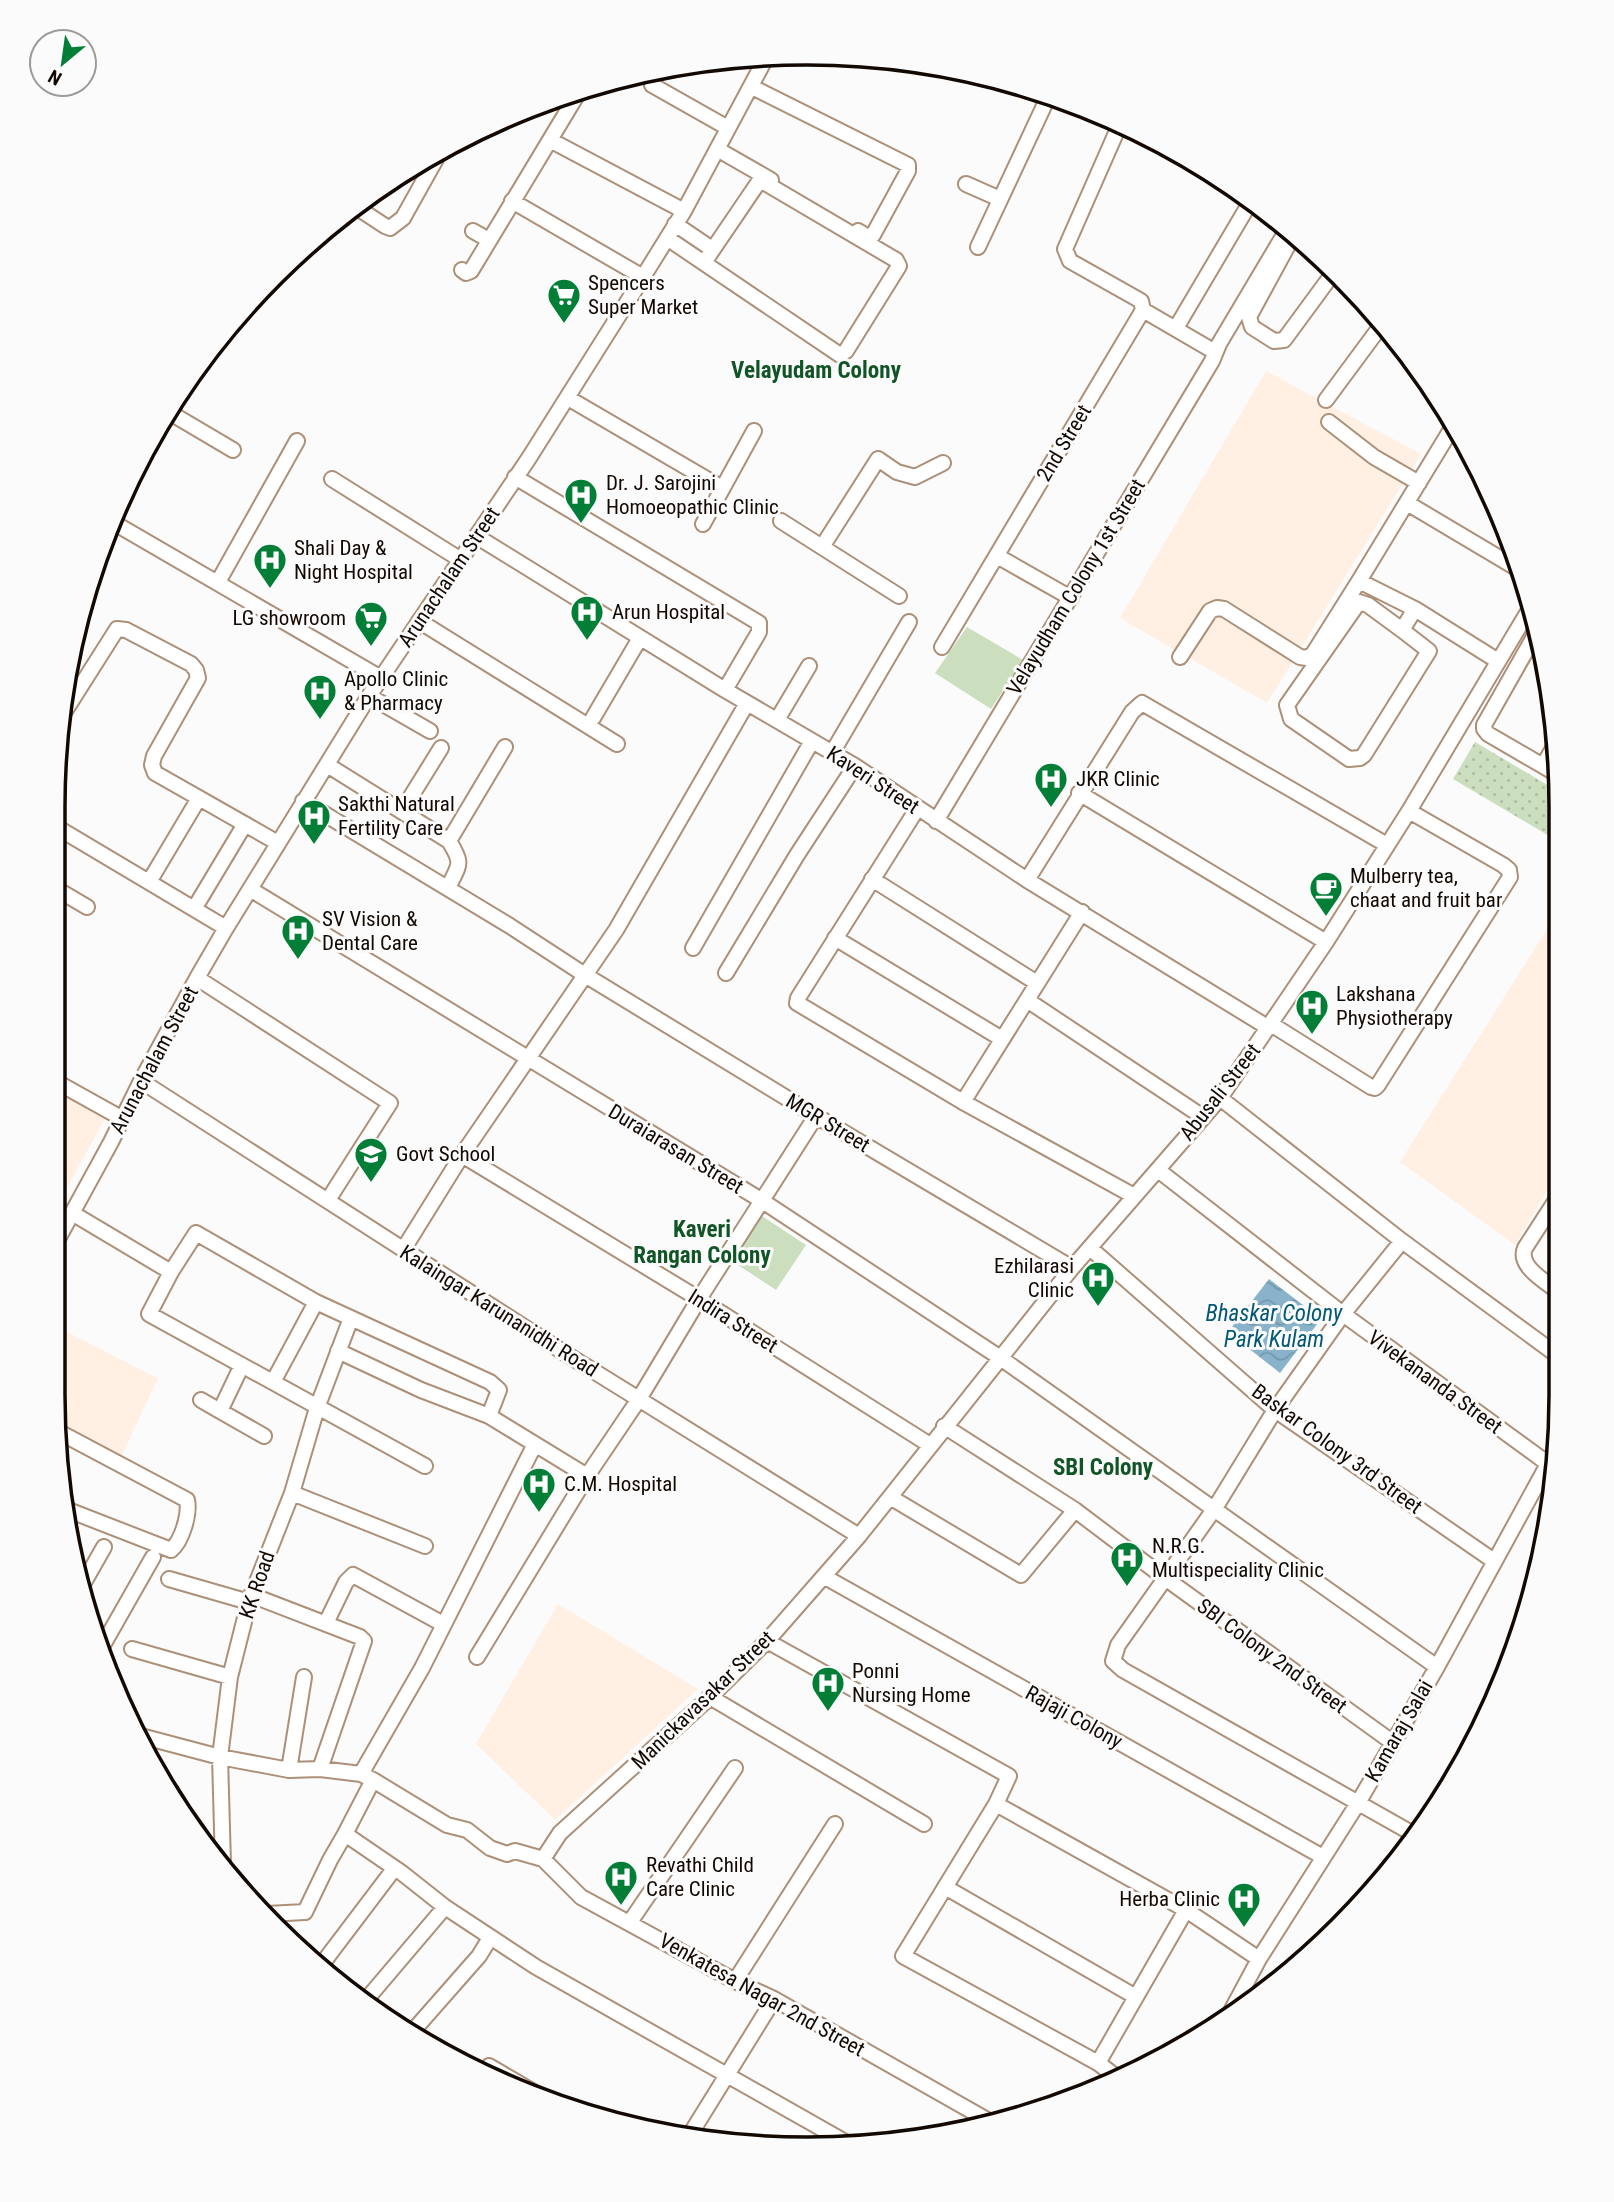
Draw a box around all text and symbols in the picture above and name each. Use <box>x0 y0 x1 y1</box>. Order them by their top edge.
north arrow <box>28 28 98 98</box>
text: N <box>44 65 66 90</box>
place label: Spencers Super Market <box>588 271 698 319</box>
supermarket icon: Spencers Super Market <box>545 276 583 325</box>
district label: Velayudam Colony <box>731 357 902 384</box>
street label: 2nd Street <box>1032 400 1096 486</box>
place label: Dr. J. Sarojini Homoeopathic Clinic <box>606 471 779 519</box>
street label: Velayudham Colony 1st Street <box>1002 475 1150 699</box>
hospital icon: Dr. J. Sarojini Homoeopathic Clinic <box>562 476 600 525</box>
street label: Arunachalam Street <box>393 503 505 651</box>
place label: Shali Day & Night Hospital <box>294 536 413 584</box>
hospital icon: Shali Day & Night Hospital <box>251 541 289 590</box>
hospital icon: Arun Hospital <box>568 593 606 642</box>
supermarket icon: LG showroom <box>352 599 390 648</box>
place label: Arun Hospital <box>612 600 725 624</box>
place label: LG showroom <box>232 606 346 630</box>
place label: Apollo Clinic & Pharmacy <box>344 667 448 715</box>
hospital icon: Apollo Clinic & Pharmacy <box>301 672 339 721</box>
street label: Kaveri Street <box>822 741 924 819</box>
hospital icon: JKR Clinic <box>1032 760 1070 809</box>
place label: JKR Clinic <box>1076 767 1160 791</box>
place label: Sakthi Natural Fertility Care <box>338 792 455 840</box>
hospital icon: Sakthi Natural Fertility Care <box>295 797 333 846</box>
place label: Mulberry tea, chaat and fruit bar <box>1350 864 1502 912</box>
cafe icon: Mulberry tea, chaat and fruit bar <box>1307 869 1345 918</box>
place label: SV Vision & Dental Care <box>322 907 418 955</box>
hospital icon: SV Vision & Dental Care <box>279 912 317 961</box>
street label: Arunachalam Street <box>105 982 203 1138</box>
place label: Lakshana Physiotherapy <box>1336 982 1453 1030</box>
hospital icon: Lakshana Physiotherapy <box>1293 987 1331 1036</box>
street label: Abusali Street <box>1175 1039 1265 1145</box>
street label: MGR Street <box>782 1089 874 1157</box>
street label: Duraiarasan Street <box>604 1099 748 1199</box>
school or university icon: Govt School <box>352 1135 390 1184</box>
place label: Govt School <box>396 1142 495 1166</box>
district label: Kaveri Rangan Colony <box>633 1216 771 1269</box>
street label: Kalaingar Karunanidhi Road <box>396 1240 602 1382</box>
place label: Ezhilarasi Clinic <box>994 1254 1074 1302</box>
hospital icon: Ezhilarasi Clinic <box>1079 1259 1117 1308</box>
street label: Indira Street <box>684 1284 782 1358</box>
water label: Bhaskar Colony Park Kulam <box>1206 1300 1343 1353</box>
street label: Vivekananda Street <box>1363 1325 1507 1439</box>
street label: Baskar Colony 3rd Street <box>1247 1379 1427 1519</box>
district label: SBI Colony <box>1053 1454 1154 1481</box>
hospital icon: C.M. Hospital <box>520 1465 558 1514</box>
place label: C.M. Hospital <box>564 1472 677 1496</box>
place label: N.R.G. Multispeciality Clinic <box>1152 1534 1324 1582</box>
hospital icon: N.R.G. Multispeciality Clinic <box>1108 1539 1146 1588</box>
street label: KK Road <box>234 1548 280 1622</box>
street label: SBI Colony 2nd Street <box>1193 1594 1351 1718</box>
street label: Manickavasakar Street <box>627 1626 779 1774</box>
place label: Ponni Nursing Home <box>852 1659 971 1707</box>
hospital icon: Ponni Nursing Home <box>809 1664 847 1713</box>
street label: Kamaraj Salai <box>1360 1676 1438 1786</box>
street label: Rajaji Colony <box>1021 1681 1127 1754</box>
place label: Revathi Child Care Clinic <box>646 1853 754 1901</box>
hospital icon: Revathi Child Care Clinic <box>602 1858 640 1907</box>
hospital icon: Herba Clinic <box>1225 1880 1263 1929</box>
place label: Herba Clinic <box>1119 1887 1220 1911</box>
street label: Venkatesa Nagar 2nd Street <box>655 1928 869 2062</box>

